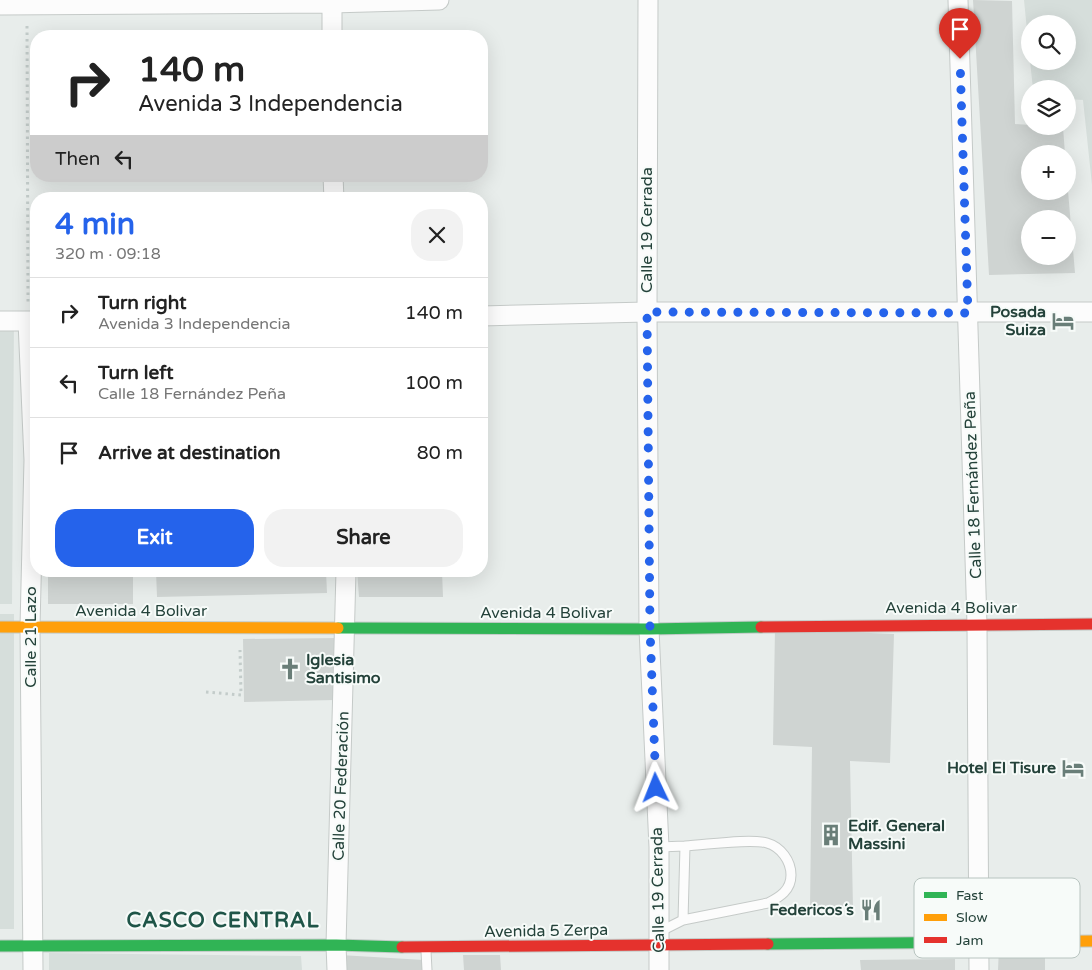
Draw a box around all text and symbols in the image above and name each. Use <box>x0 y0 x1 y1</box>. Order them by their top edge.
pin <box>939 8 981 59</box>
icon: arrive <box>946 15 974 43</box>
map controls <box>1021 15 1076 265</box>
button: search <box>1021 15 1076 70</box>
text: 140 m <box>138 49 245 91</box>
icon: right <box>55 50 120 115</box>
button: layers <box>1021 80 1076 135</box>
text: Avenida 3 Independencia <box>138 91 403 117</box>
icon: left <box>110 145 138 173</box>
button: + <box>1021 145 1076 200</box>
text: Then <box>55 148 100 170</box>
street label: Calle 19 Cerrada <box>637 167 657 293</box>
text: 4 min <box>55 206 135 243</box>
button: close <box>411 209 463 261</box>
button: − <box>1021 210 1076 265</box>
text: 320 m · 09:18 <box>55 244 161 264</box>
text: Turn right <box>98 292 186 314</box>
icon: right <box>55 299 83 327</box>
text: 140 m <box>405 302 463 324</box>
place label: Posada Suiza <box>990 302 1046 340</box>
hotel icon: Posada Suiza <box>1050 308 1076 334</box>
text: Avenida 3 Independencia <box>98 314 291 334</box>
text: Turn left <box>98 362 174 384</box>
icon: left <box>55 369 83 397</box>
text: 100 m <box>405 372 463 394</box>
text: Calle 18 Fernández Peña <box>98 384 286 404</box>
street label: Calle 18 Fernández Peña <box>960 391 986 579</box>
icon: arrive <box>55 439 83 467</box>
text: Arrive at destination <box>98 442 281 464</box>
text: 80 m <box>417 442 463 464</box>
button: Exit <box>55 509 254 567</box>
button: Share <box>264 509 463 567</box>
street label: Calle 21 Lazo <box>21 586 41 688</box>
street label: Avenida 4 Bolivar <box>885 598 1018 618</box>
street label: Avenida 4 Bolivar <box>75 601 208 621</box>
street label: Avenida 4 Bolivar <box>480 603 613 623</box>
place label: Iglesia Santisimo <box>306 650 381 688</box>
church icon: Iglesia Santisimo <box>277 656 303 682</box>
street label: Calle 20 Federación <box>328 711 354 861</box>
hotel icon: Hotel El Tisure <box>1060 755 1086 781</box>
place label: Hotel El Tisure <box>947 758 1056 778</box>
position arrow <box>629 761 681 813</box>
place label: Edif. General Massini <box>848 816 945 854</box>
building icon: Edif. General Massini <box>818 822 844 848</box>
street label: Calle 19 Cerrada <box>647 827 669 953</box>
legend <box>914 878 1080 958</box>
text: Fast <box>956 887 984 904</box>
restaurant icon: Federicos´s <box>858 897 884 923</box>
place label: Federicos´s <box>769 900 854 920</box>
district label: CASCO CENTRAL <box>126 908 320 933</box>
text: Slow <box>956 909 988 926</box>
street label: Avenida 5 Zerpa <box>484 920 608 942</box>
text: Jam <box>956 932 983 949</box>

